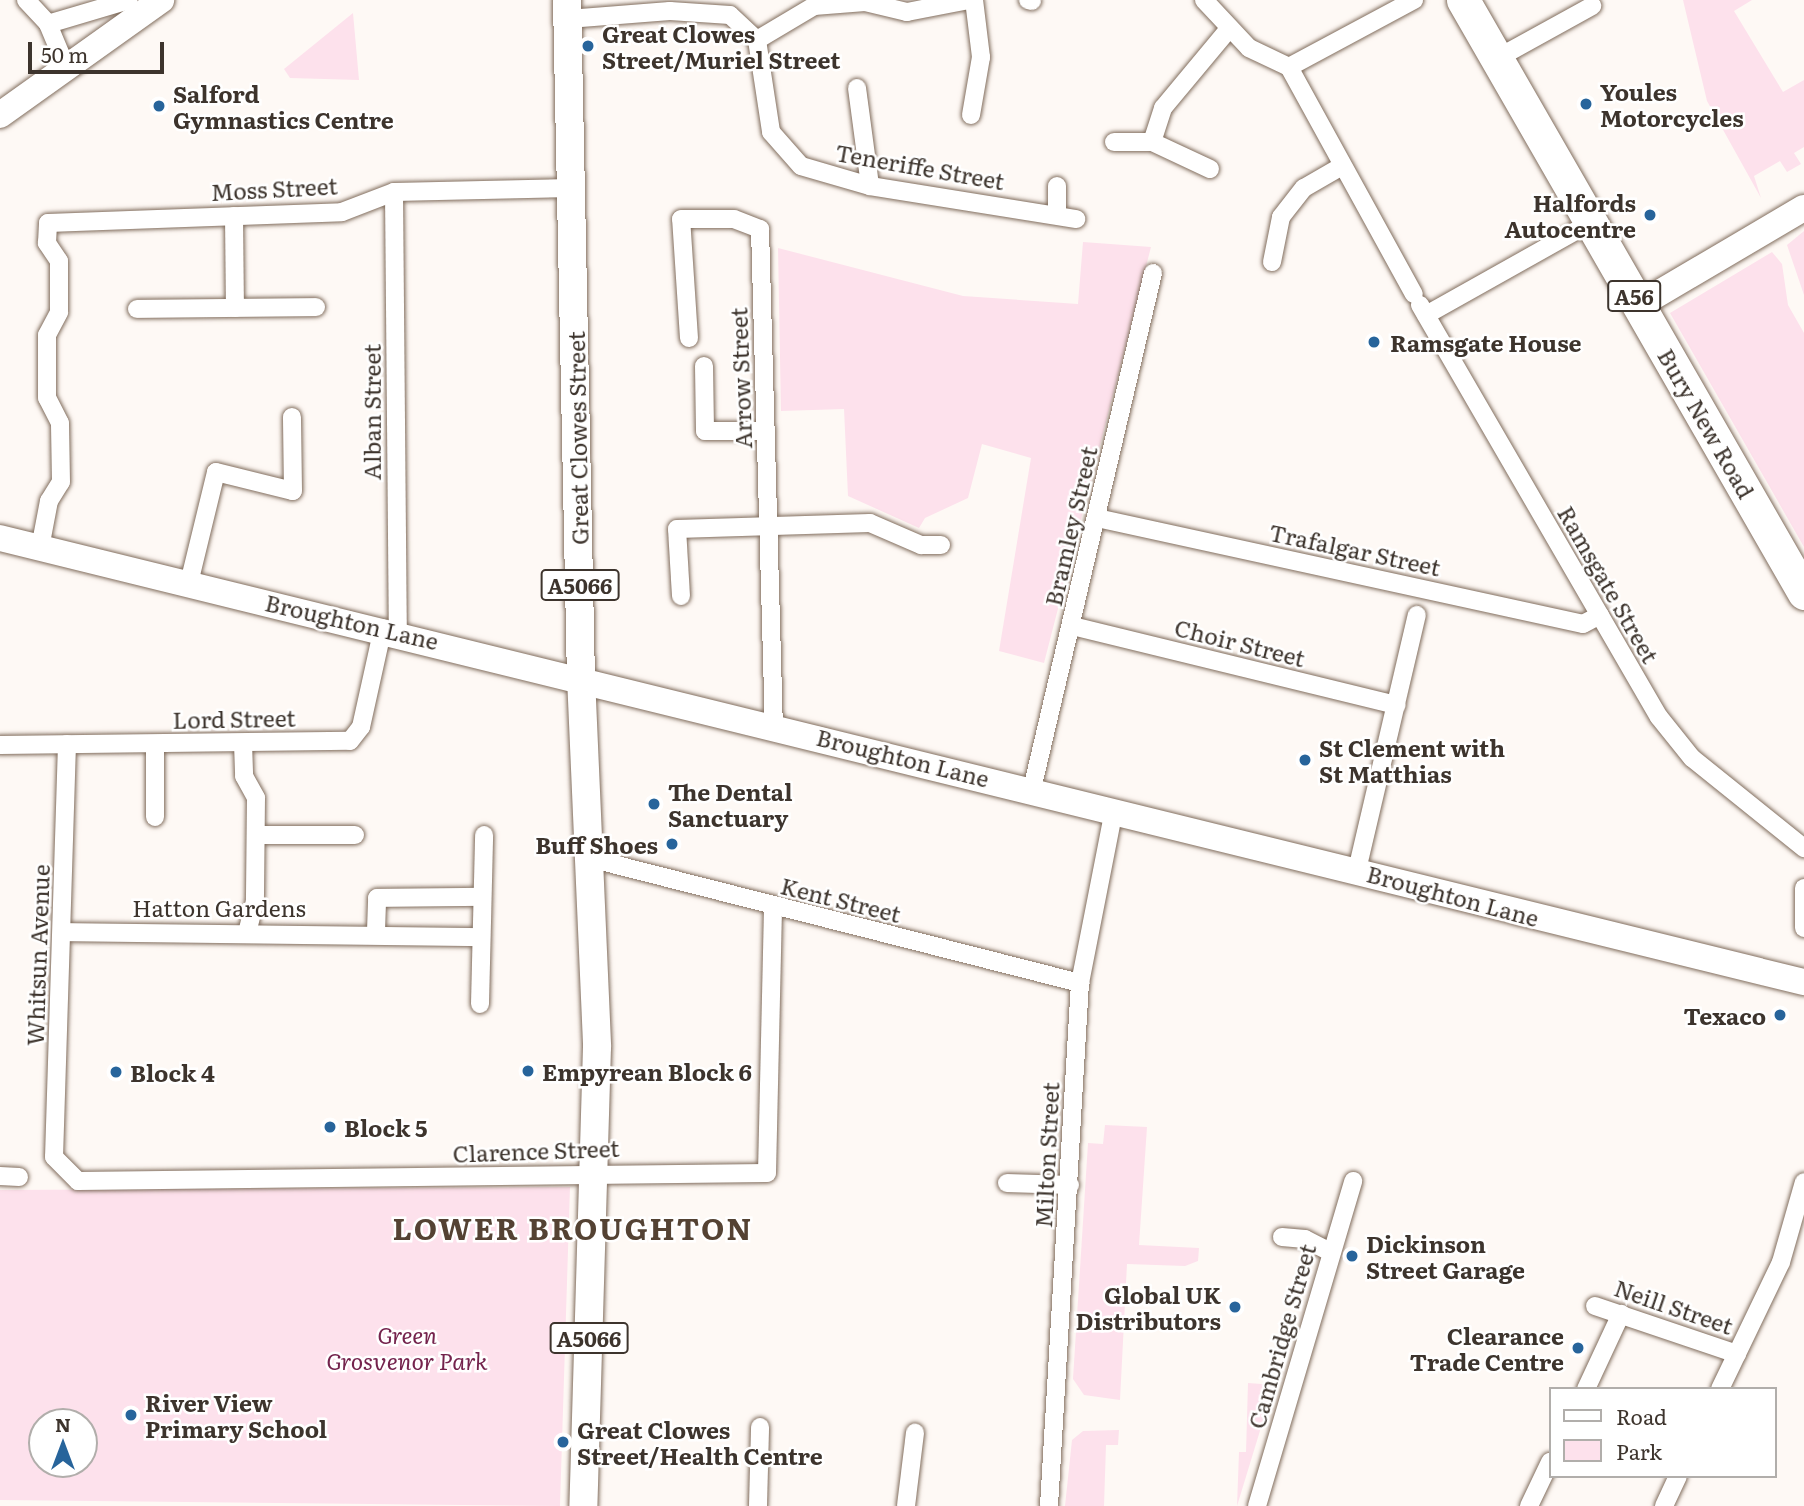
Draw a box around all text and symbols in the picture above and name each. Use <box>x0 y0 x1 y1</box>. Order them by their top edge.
place label: Great Clowes Street/Muriel Street <box>602 19 840 73</box>
scale bar <box>32 28 168 72</box>
text: 50 m <box>41 38 88 69</box>
marker: Great Clowes Street/Muriel Street <box>580 38 596 54</box>
place label: Youles Motorcycles <box>1600 77 1744 131</box>
place label: Salford Gymnastics Centre <box>173 79 394 133</box>
marker: Youles Motorcycles <box>1578 96 1594 112</box>
marker: Salford Gymnastics Centre <box>151 98 167 114</box>
street label: Teneriffe Street <box>833 138 1007 194</box>
street label: Moss Street <box>210 171 338 205</box>
place label: Halfords Autocentre <box>1505 188 1636 242</box>
marker: Halfords Autocentre <box>1642 207 1658 223</box>
road number: A56 <box>1606 278 1662 314</box>
street label: Arrow Street <box>724 307 756 449</box>
place label: Ramsgate House <box>1390 328 1582 356</box>
street label: Great Clowes Street <box>561 331 593 545</box>
marker: Ramsgate House <box>1364 332 1384 352</box>
street label: Bury New Road <box>1653 343 1761 503</box>
street label: Alban Street <box>357 344 385 480</box>
street label: Bramley Street <box>1038 443 1102 609</box>
street label: Ramsgate Street <box>1553 501 1665 667</box>
street label: Trafalgar Street <box>1267 517 1443 581</box>
road number: A5066 <box>540 568 620 602</box>
street label: Broughton Lane <box>263 588 441 654</box>
street label: Choir Street <box>1172 612 1308 672</box>
street label: Lord Street <box>172 703 296 733</box>
street label: Broughton Lane <box>814 722 992 792</box>
place label: St Clement with St Matthias <box>1319 733 1505 787</box>
marker: St Clement with St Matthias <box>1297 752 1313 768</box>
place label: The Dental Sanctuary <box>668 777 792 831</box>
marker: The Dental Sanctuary <box>646 796 662 812</box>
place label: Buff Shoes <box>535 830 658 858</box>
marker: Buff Shoes <box>664 836 680 852</box>
street label: Broughton Lane <box>1364 859 1542 931</box>
street label: Whitsun Avenue <box>20 864 54 1046</box>
street label: Kent Street <box>778 871 904 927</box>
street label: Hatton Gardens <box>132 893 306 921</box>
place label: Texaco <box>1684 1001 1766 1029</box>
marker: Texaco <box>1772 1007 1788 1023</box>
place label: Empyrean Block 6 <box>542 1057 752 1085</box>
place label: Block 4 <box>130 1058 215 1086</box>
marker: Empyrean Block 6 <box>520 1063 536 1079</box>
marker: Block 4 <box>108 1064 124 1080</box>
street label: Milton Street <box>1028 1081 1064 1229</box>
place label: Block 5 <box>344 1113 427 1141</box>
marker: Block 5 <box>322 1119 338 1135</box>
street label: Clarence Street <box>452 1133 620 1167</box>
district label: LOWER BROUGHTON <box>394 1209 752 1245</box>
place label: Dickinson Street Garage <box>1366 1229 1525 1283</box>
street label: Cambridge Street <box>1241 1241 1321 1431</box>
marker: Dickinson Street Garage <box>1344 1248 1360 1264</box>
street label: Neill Street <box>1611 1273 1737 1339</box>
place label: Global UK Distributors <box>1076 1280 1221 1334</box>
marker: Global UK Distributors <box>1227 1299 1243 1315</box>
park label: Green Grosvenor Park <box>326 1320 488 1374</box>
road number: A5066 <box>549 1320 629 1356</box>
place label: Clearance Trade Centre <box>1410 1321 1564 1375</box>
marker: Clearance Trade Centre <box>1570 1340 1586 1356</box>
legend <box>1548 1387 1776 1478</box>
place label: River View Primary School <box>145 1388 327 1442</box>
text: Road <box>1616 1400 1667 1431</box>
marker: River View Primary School <box>123 1407 139 1423</box>
north arrow <box>28 1408 98 1478</box>
text: N <box>55 1410 71 1438</box>
place label: Great Clowes Street/Health Centre <box>577 1415 823 1469</box>
marker: Great Clowes Street/Health Centre <box>555 1434 571 1450</box>
text: Park <box>1616 1435 1662 1466</box>

